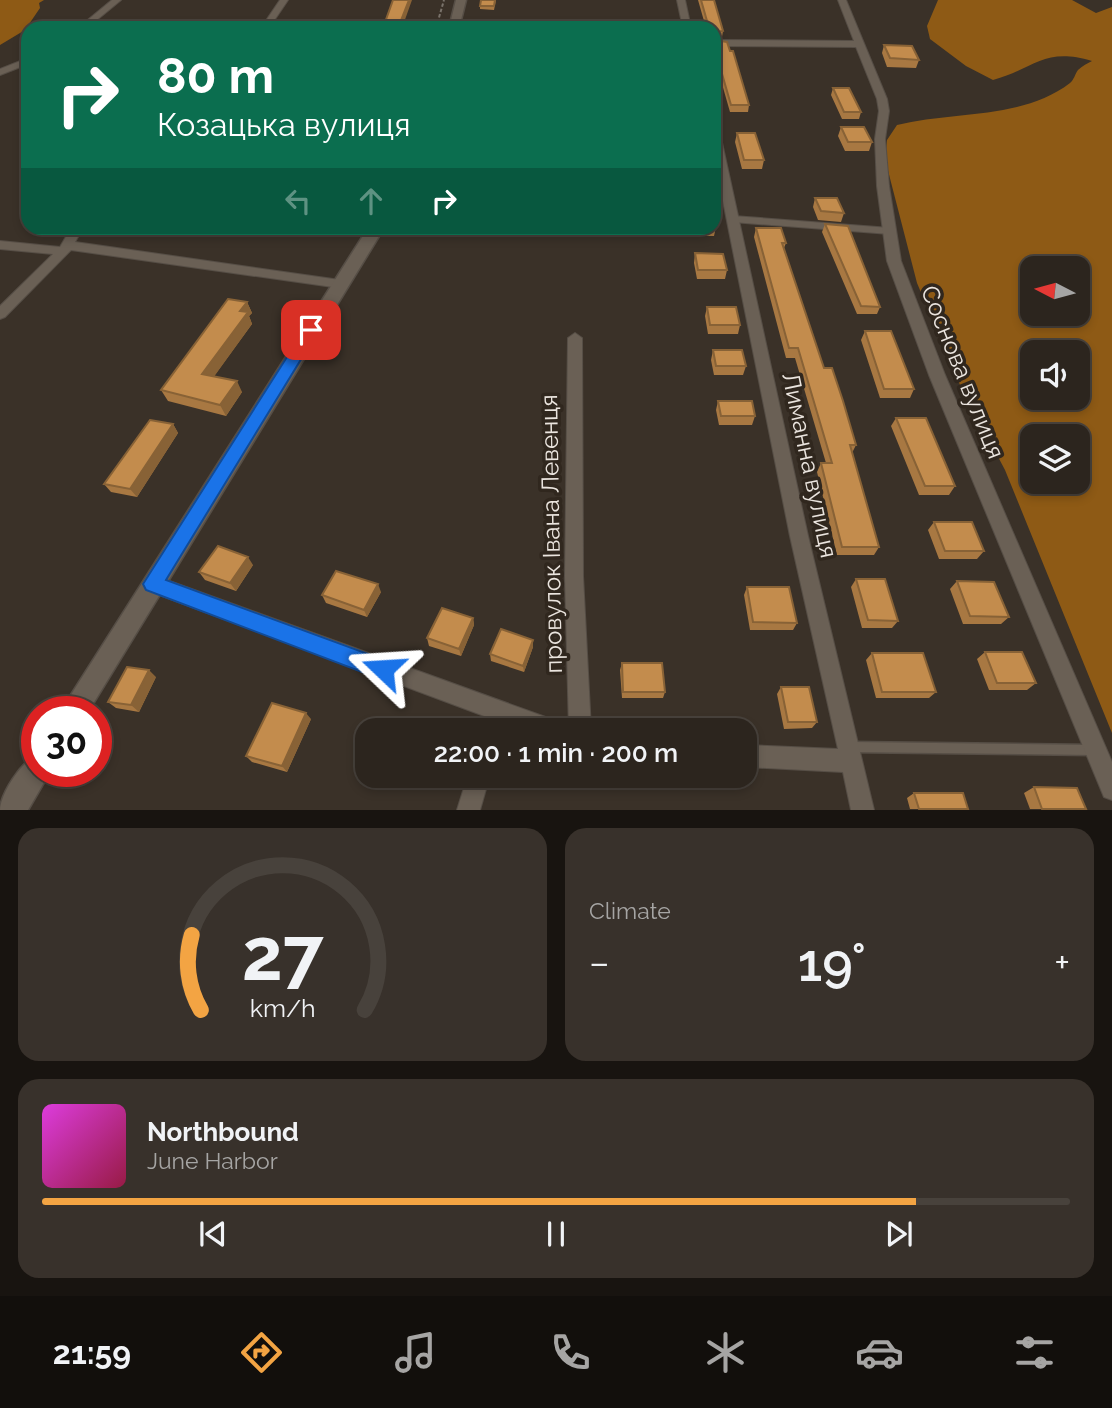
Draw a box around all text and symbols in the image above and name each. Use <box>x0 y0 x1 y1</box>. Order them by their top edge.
text: 80 m <box>157 47 274 104</box>
icon: right <box>42 49 133 140</box>
text: Козацька вулиця <box>157 106 411 143</box>
icon: left <box>279 182 317 220</box>
icon: ahead <box>352 182 390 220</box>
icon: right <box>425 182 463 220</box>
north arrow <box>1020 256 1090 326</box>
map controls <box>1020 256 1090 494</box>
street label: Соснова вулиця <box>915 281 1011 463</box>
pin <box>281 300 341 360</box>
icon: arrive <box>292 311 330 349</box>
button: sound <box>1020 340 1090 410</box>
street label: Лиманна вулиця <box>776 370 844 560</box>
street label: провулок Івана Левенця <box>534 394 568 674</box>
button: layers <box>1020 424 1090 494</box>
position arrow <box>346 632 420 706</box>
speed limit sign: 30 <box>21 696 112 787</box>
text: 22:00 · 1 min · 200 m <box>434 738 678 768</box>
text: Climate <box>589 897 671 924</box>
text: 27 <box>242 913 324 998</box>
text: 19° <box>798 932 866 993</box>
text: − <box>589 940 609 985</box>
text: + <box>1054 940 1070 985</box>
text: km/h <box>250 993 315 1023</box>
text: Northbound <box>147 1117 299 1147</box>
text: June Harbor <box>147 1147 278 1174</box>
icon: previous <box>194 1215 232 1253</box>
icon: pause <box>537 1215 575 1253</box>
icon: next <box>880 1215 918 1253</box>
icon: directions <box>237 1328 286 1377</box>
icon: music <box>391 1328 440 1377</box>
icon: phone <box>546 1328 595 1377</box>
icon: climate <box>701 1328 750 1377</box>
icon: car <box>855 1328 904 1377</box>
icon: filters <box>1010 1328 1059 1377</box>
text: 21:59 <box>53 1334 131 1371</box>

